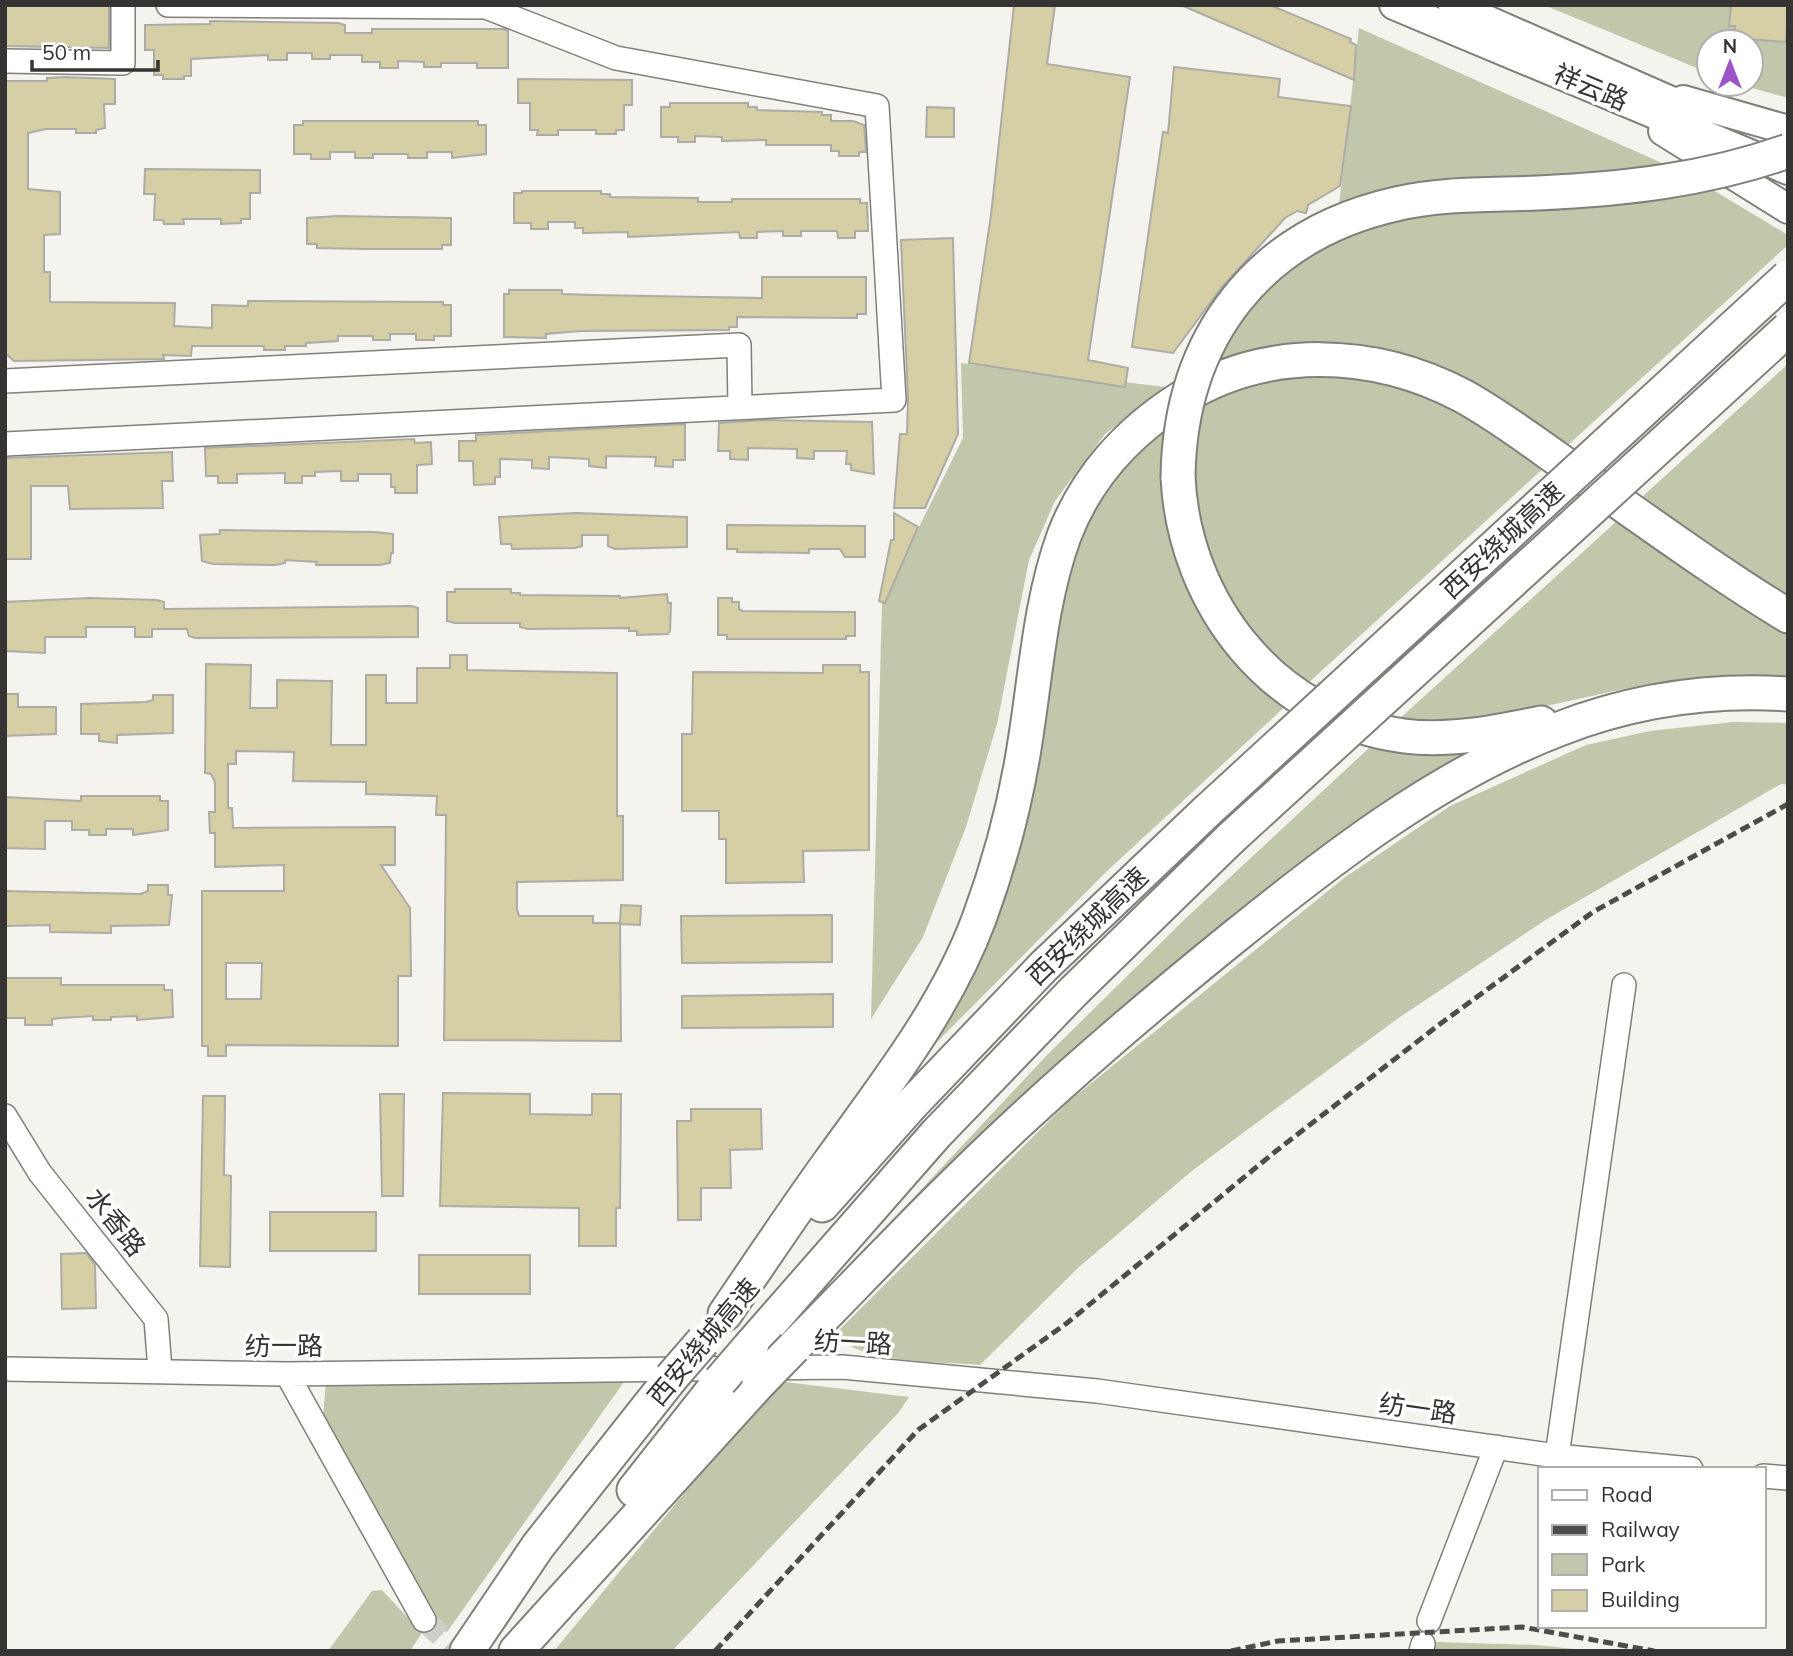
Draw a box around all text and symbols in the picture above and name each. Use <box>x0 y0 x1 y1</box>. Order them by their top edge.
scale bar <box>32 28 158 72</box>
north arrow <box>1695 28 1765 98</box>
text: N <box>1723 34 1737 58</box>
text: 50 m <box>42 39 91 65</box>
street label: 祥云路 <box>1549 57 1633 117</box>
street label: 西安绕城高速 <box>1434 475 1570 605</box>
street label: 西安绕城高速 <box>1019 860 1155 992</box>
street label: 水香路 <box>79 1181 153 1263</box>
street label: 西安绕城高速 <box>640 1272 766 1412</box>
street label: 纺一路 <box>813 1323 893 1361</box>
street label: 纺一路 <box>245 1329 323 1362</box>
street label: 纺一路 <box>1377 1386 1459 1430</box>
legend <box>1538 1467 1765 1628</box>
text: Road <box>1601 1481 1652 1507</box>
text: Railway <box>1601 1516 1680 1542</box>
text: Park <box>1601 1551 1645 1577</box>
text: Building <box>1601 1586 1680 1612</box>

